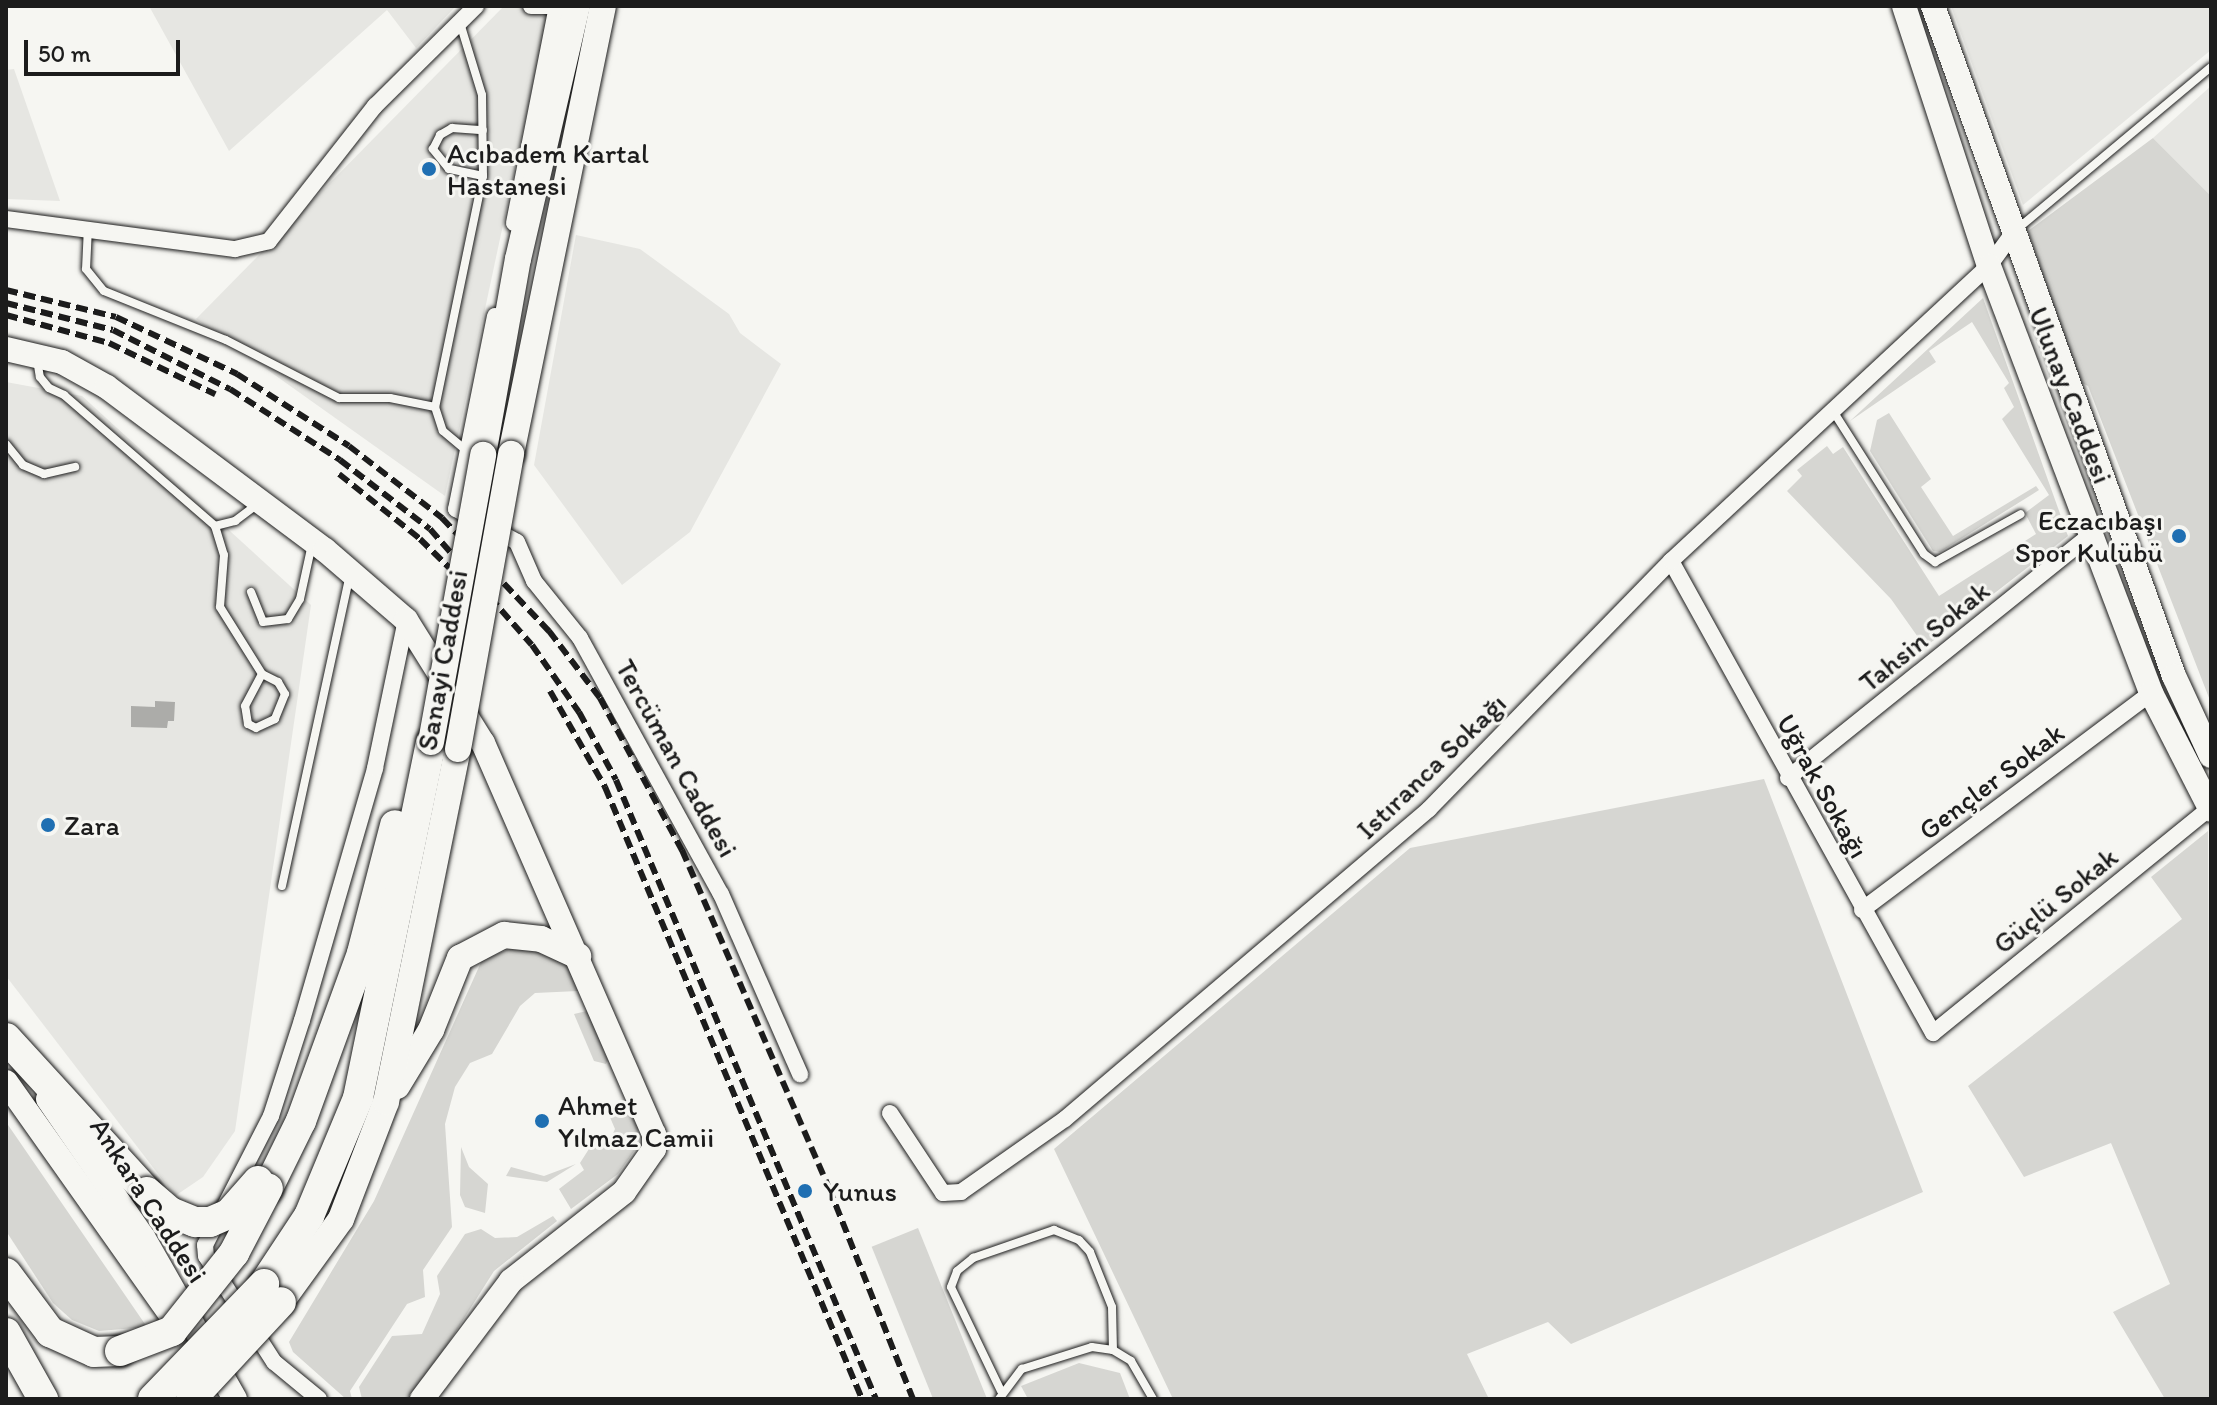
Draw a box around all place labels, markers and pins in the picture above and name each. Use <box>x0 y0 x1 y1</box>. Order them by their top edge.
place label: Acıbadem Kartal Hastanesi <box>447 136 648 202</box>
marker: Acıbadem Kartal Hastanesi <box>418 158 440 180</box>
place label: Eczacıbaşı Spor Kulübü <box>2015 503 2163 569</box>
marker: Eczacıbaşı Spor Kulübü <box>2170 527 2188 545</box>
place label: Zara <box>64 808 119 842</box>
marker: Zara <box>39 816 57 834</box>
place label: Ahmet Yılmaz Camii <box>558 1088 715 1154</box>
marker: Ahmet Yılmaz Camii <box>533 1112 551 1130</box>
place label: Yunus <box>823 1174 897 1208</box>
marker: Yunus <box>794 1180 816 1202</box>

